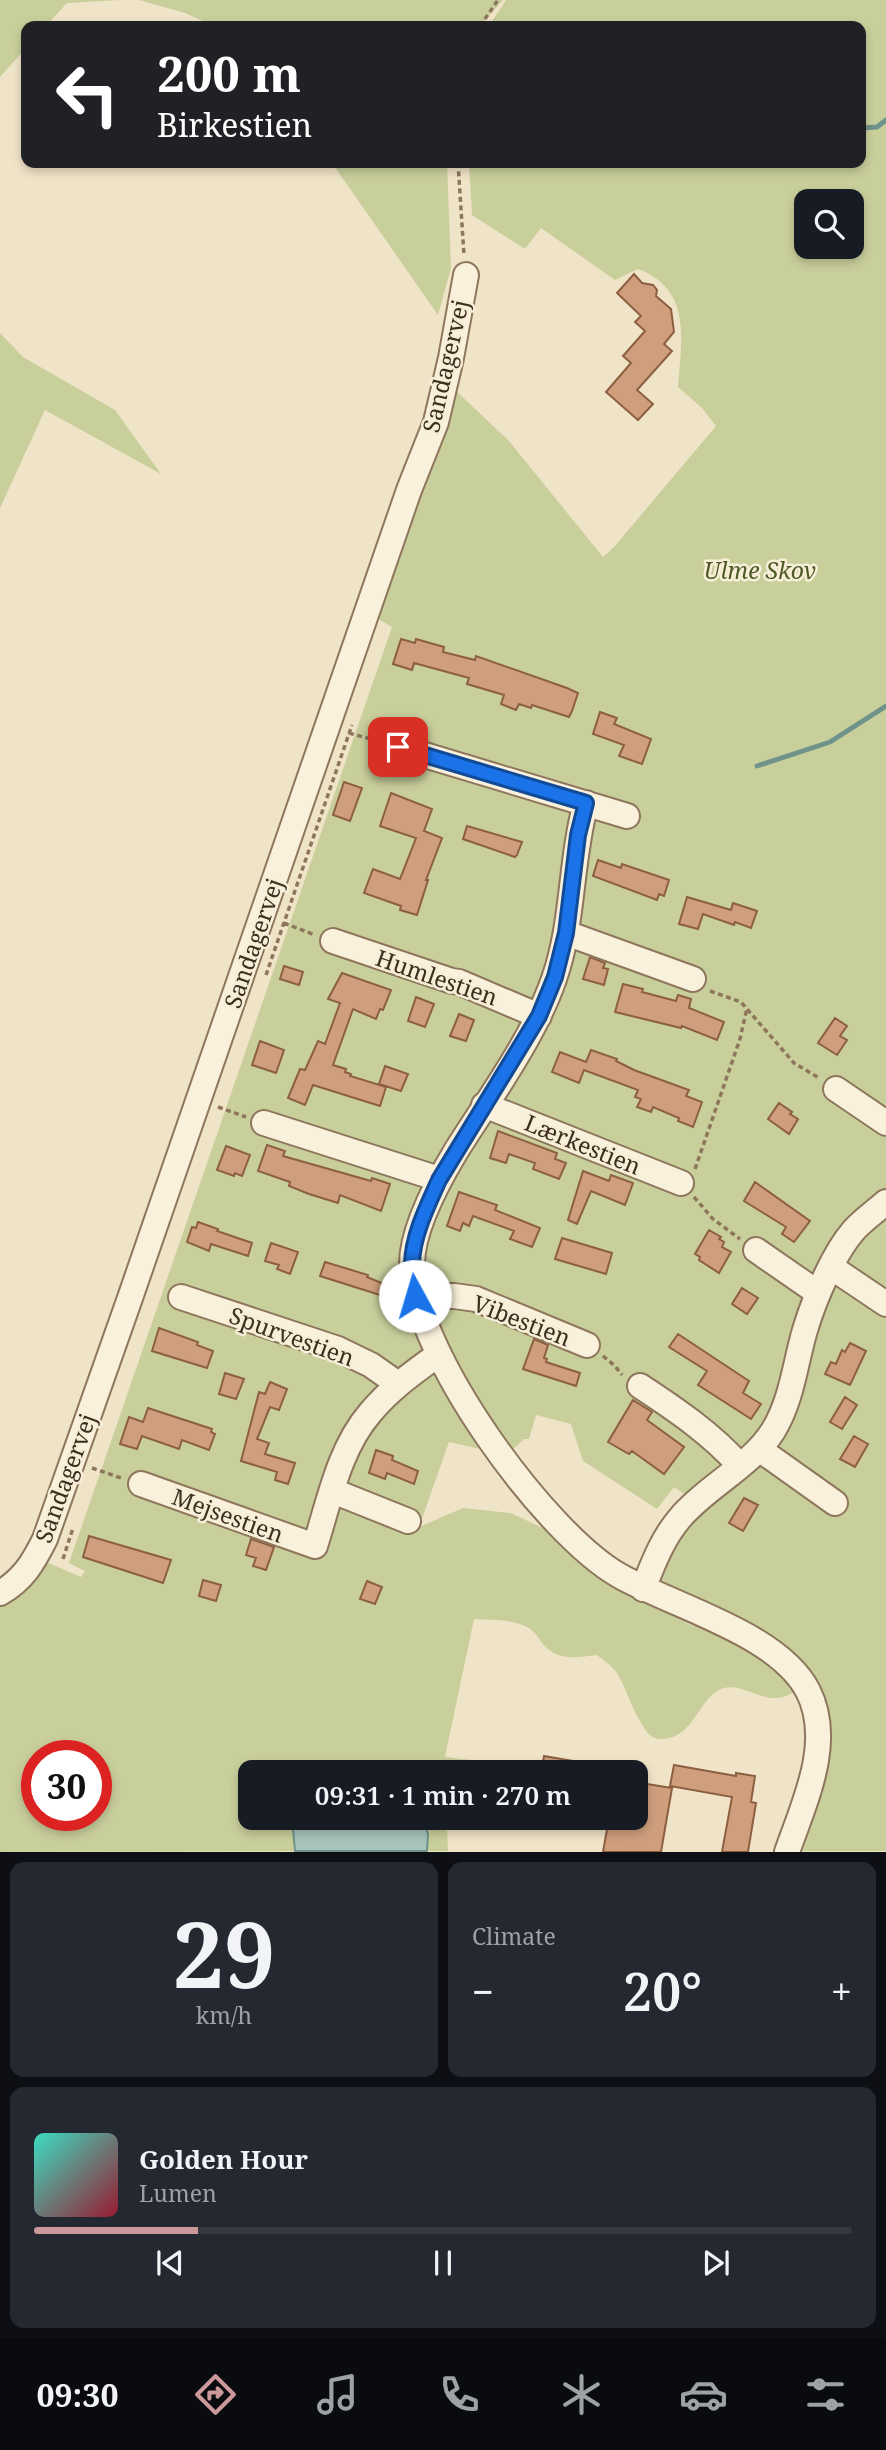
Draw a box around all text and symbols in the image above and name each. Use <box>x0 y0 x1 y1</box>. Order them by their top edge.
text: 200 m <box>157 40 301 106</box>
icon: left <box>42 49 133 140</box>
text: Birkestien <box>157 103 312 146</box>
map controls <box>794 189 864 259</box>
button: search <box>794 189 864 259</box>
street label: Sandagervej <box>414 296 476 436</box>
park label: Ulme Skov <box>704 554 816 586</box>
pin <box>368 717 428 777</box>
icon: arrive <box>379 728 417 766</box>
street label: Sandagervej <box>216 874 290 1012</box>
street label: Humlestien <box>372 941 502 1013</box>
street label: Lærkestien <box>520 1106 646 1182</box>
position arrow <box>378 1259 452 1333</box>
street label: Vibestien <box>469 1287 576 1353</box>
street label: Spurvestien <box>225 1299 359 1373</box>
street label: Sandagervej <box>27 1409 103 1547</box>
street label: Mejsestien <box>168 1480 288 1550</box>
speed limit sign: 30 <box>21 1740 112 1831</box>
text: 09:31 · 1 min · 270 m <box>315 1777 571 1813</box>
text: 29 <box>173 1891 275 2015</box>
text: Climate <box>472 1920 556 1952</box>
text: 20° <box>623 1955 702 2026</box>
text: − <box>472 1965 494 2017</box>
text: + <box>831 1965 852 2017</box>
text: km/h <box>196 1999 252 2031</box>
text: Golden Hour <box>139 2141 308 2177</box>
text: Lumen <box>139 2177 217 2209</box>
icon: previous <box>151 2244 189 2282</box>
icon: pause <box>424 2244 462 2282</box>
icon: next <box>697 2244 735 2282</box>
icon: directions <box>191 2370 240 2419</box>
icon: music <box>313 2370 362 2419</box>
icon: phone <box>435 2370 484 2419</box>
icon: climate <box>557 2370 606 2419</box>
icon: car <box>679 2370 728 2419</box>
icon: filters <box>801 2370 850 2419</box>
text: 09:30 <box>36 2373 118 2416</box>

